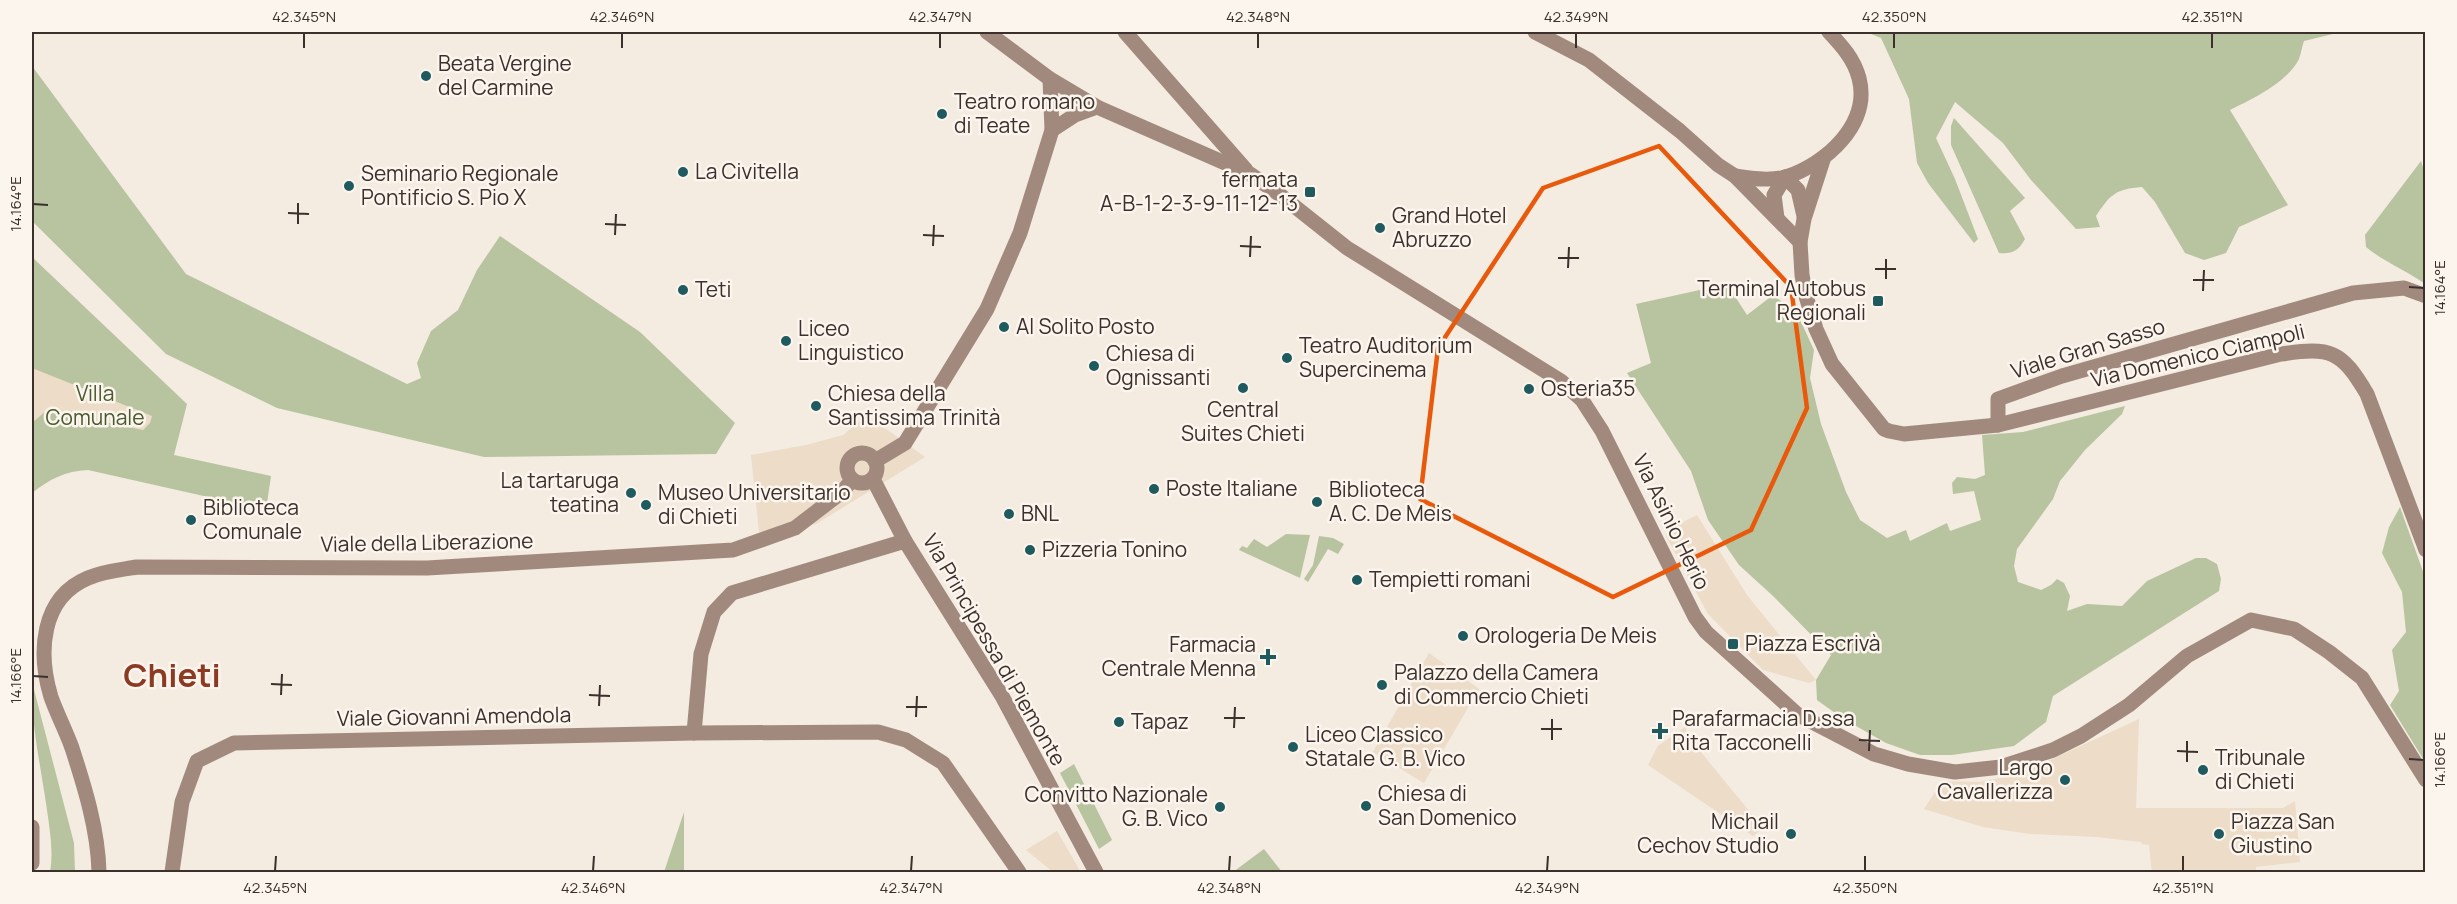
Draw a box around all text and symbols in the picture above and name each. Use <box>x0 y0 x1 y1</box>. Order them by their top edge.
text: 42.345°N <box>272 6 336 27</box>
text: 42.346°N <box>590 6 654 27</box>
text: 42.347°N <box>909 6 971 27</box>
text: 42.348°N <box>1226 6 1290 27</box>
text: 42.349°N <box>1544 6 1608 27</box>
text: 42.350°N <box>1862 6 1926 27</box>
text: 42.351°N <box>2181 6 2243 27</box>
place label: Beata Vergine del Carmine <box>438 49 572 101</box>
marker: Beata Vergine del Carmine <box>419 69 433 83</box>
place label: Teatro romano di Teate <box>954 87 1095 139</box>
marker: Teatro romano di Teate <box>935 107 949 121</box>
place label: La Civitella <box>695 157 799 185</box>
place label: Seminario Regionale Pontificio S. Pio X <box>361 159 558 211</box>
marker: La Civitella <box>676 165 690 179</box>
place label: fermata A-B-1-2-3-9-11-12-13 <box>1100 165 1298 217</box>
text: 14.164°E <box>5 176 26 232</box>
marker: Seminario Regionale Pontificio S. Pio X <box>342 179 356 193</box>
marker: fermata A-B-1-2-3-9-11-12-13 <box>1303 185 1317 199</box>
place label: Grand Hotel Abruzzo <box>1392 201 1507 253</box>
marker: Grand Hotel Abruzzo <box>1373 221 1387 235</box>
text: 14.164°E <box>2429 260 2450 316</box>
place label: Terminal Autobus Regionali <box>1697 274 1866 326</box>
place label: Teti <box>695 275 731 303</box>
marker: Teti <box>676 283 690 297</box>
marker: Terminal Autobus Regionali <box>1871 294 1885 308</box>
street label: Viale Gran Sasso <box>2007 311 2168 385</box>
place label: Al Solito Posto <box>1016 312 1155 340</box>
place label: Liceo Linguistico <box>798 314 904 366</box>
street label: Via Domenico Ciampoli <box>2088 317 2307 393</box>
marker: Al Solito Posto <box>997 320 1011 334</box>
place label: Teatro Auditorium Supercinema <box>1299 331 1472 383</box>
marker: Liceo Linguistico <box>779 334 793 348</box>
place label: Chiesa di Ognissanti <box>1106 339 1211 391</box>
marker: Teatro Auditorium Supercinema <box>1280 351 1294 365</box>
marker: Chiesa di Ognissanti <box>1087 359 1101 373</box>
place label: Osteria35 <box>1541 374 1635 402</box>
park label: Villa Comunale <box>45 379 145 431</box>
place label: Chiesa della Santissima Trinità <box>828 379 1000 431</box>
marker: Central Suites Chieti <box>1236 381 1250 395</box>
marker: Osteria35 <box>1522 382 1536 396</box>
place label: Central Suites Chieti <box>1181 395 1305 447</box>
marker: Chiesa della Santissima Trinità <box>809 399 823 413</box>
street label: Via Asinio Herio <box>1627 449 1717 594</box>
place label: La tartaruga teatina <box>501 466 619 518</box>
place label: Poste Italiane <box>1166 474 1298 502</box>
place label: Biblioteca A. C. De Meis <box>1329 475 1452 527</box>
place label: Museo Universitario di Chieti <box>658 478 851 530</box>
marker: Poste Italiane <box>1147 482 1161 496</box>
marker: La tartaruga teatina <box>624 486 638 500</box>
place label: Biblioteca Comunale <box>203 493 302 545</box>
marker: Biblioteca A. C. De Meis <box>1310 495 1324 509</box>
marker: Museo Universitario di Chieti <box>639 498 653 512</box>
place label: BNL <box>1021 499 1059 527</box>
marker: BNL <box>1002 507 1016 521</box>
marker: Biblioteca Comunale <box>184 513 198 527</box>
street label: Viale della Liberazione <box>320 526 534 558</box>
street label: Via Principessa di Piemonte <box>917 528 1073 771</box>
place label: Pizzeria Tonino <box>1042 535 1187 563</box>
marker: Pizzeria Tonino <box>1023 543 1037 557</box>
place label: Tempietti romani <box>1369 565 1531 593</box>
marker: Tempietti romani <box>1350 573 1364 587</box>
place label: Orologeria De Meis <box>1475 621 1657 649</box>
marker: Orologeria De Meis <box>1456 629 1470 643</box>
place label: Piazza Escrivà <box>1745 629 1881 657</box>
place label: Farmacia Centrale Menna <box>1102 630 1256 682</box>
marker: Piazza Escrivà <box>1726 637 1740 651</box>
text: 14.166°E <box>5 648 26 704</box>
marker: Farmacia Centrale Menna <box>1261 650 1275 664</box>
district label: Chieti <box>123 652 221 697</box>
place label: Palazzo della Camera di Commercio Chieti <box>1394 658 1598 710</box>
marker: Palazzo della Camera di Commercio Chieti <box>1375 678 1389 692</box>
street label: Viale Giovanni Amendola <box>336 700 571 732</box>
place label: Parafarmacia D.ssa Rita Tacconelli <box>1672 704 1855 756</box>
place label: Tapaz <box>1131 707 1189 735</box>
marker: Tapaz <box>1112 715 1126 729</box>
place label: Liceo Classico Statale G. B. Vico <box>1305 720 1465 772</box>
marker: Parafarmacia D.ssa Rita Tacconelli <box>1653 724 1667 738</box>
text: 14.166°E <box>2429 732 2450 788</box>
marker: Liceo Classico Statale G. B. Vico <box>1286 740 1300 754</box>
place label: Tribunale di Chieti <box>2215 743 2305 795</box>
place label: Largo Cavallerizza <box>1937 753 2053 805</box>
marker: Tribunale di Chieti <box>2196 763 2210 777</box>
marker: Largo Cavallerizza <box>2058 773 2072 787</box>
place label: Chiesa di San Domenico <box>1378 779 1517 831</box>
place label: Convitto Nazionale G. B. Vico <box>1025 780 1208 832</box>
marker: Chiesa di San Domenico <box>1359 799 1373 813</box>
marker: Convitto Nazionale G. B. Vico <box>1213 800 1227 814</box>
place label: Michail Cechov Studio <box>1637 807 1779 859</box>
place label: Piazza San Giustino <box>2231 807 2335 859</box>
marker: Michail Cechov Studio <box>1784 827 1798 841</box>
marker: Piazza San Giustino <box>2212 827 2226 841</box>
text: 42.345°N <box>243 877 307 898</box>
text: 42.346°N <box>561 877 625 898</box>
text: 42.347°N <box>880 877 942 898</box>
text: 42.348°N <box>1197 877 1261 898</box>
text: 42.349°N <box>1515 877 1579 898</box>
text: 42.350°N <box>1833 877 1897 898</box>
text: 42.351°N <box>2152 877 2214 898</box>

